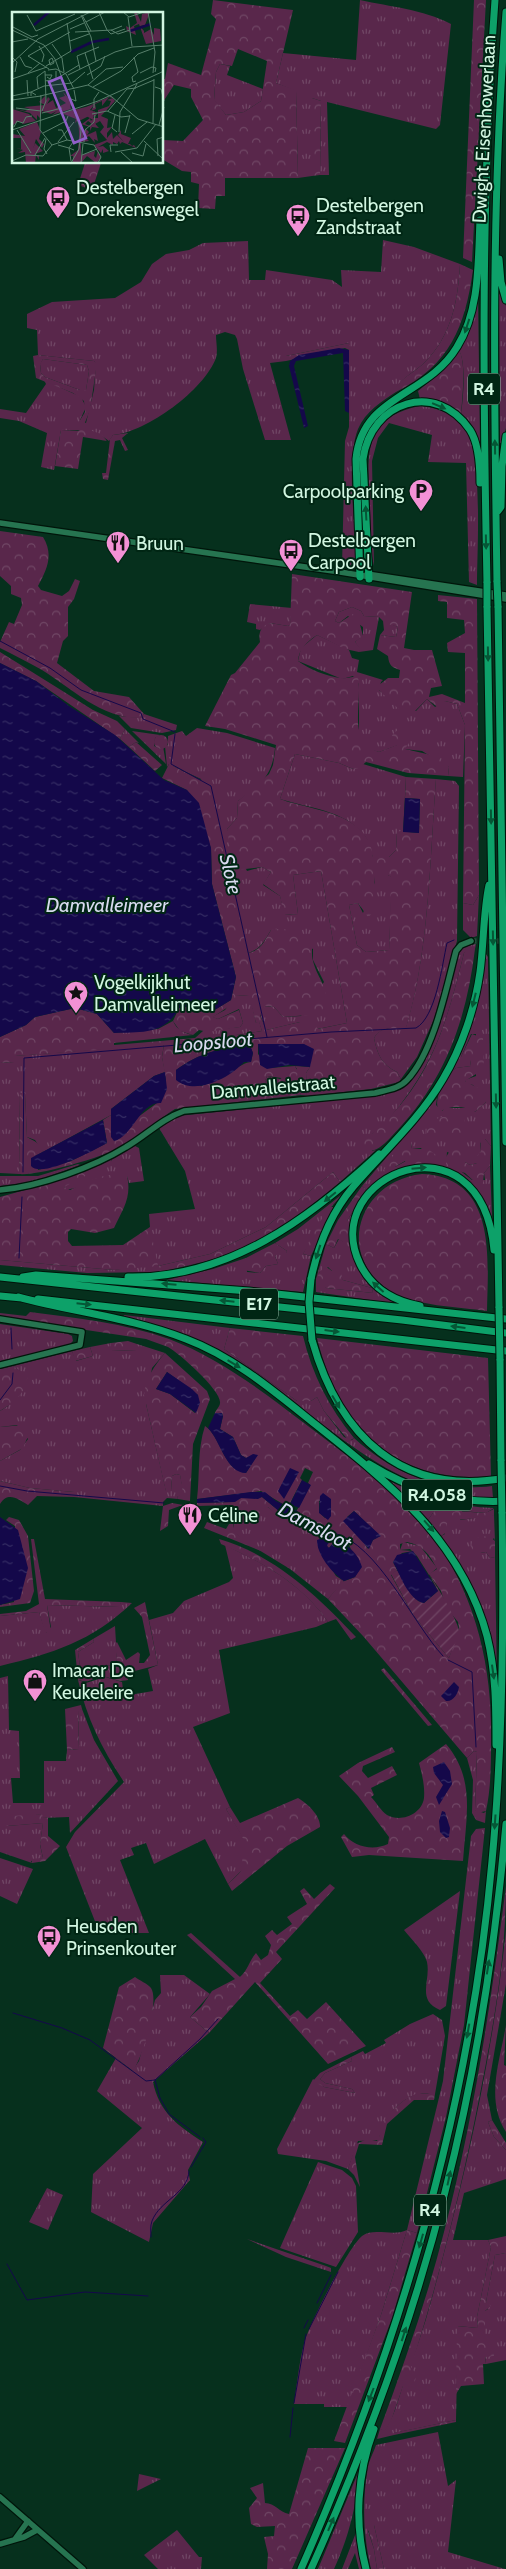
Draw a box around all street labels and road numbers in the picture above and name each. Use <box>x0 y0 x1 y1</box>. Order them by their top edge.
street label: Dwight Eisenhowerlaan <box>468 34 500 224</box>
road number: R4 <box>468 374 500 404</box>
street label: Damvalleistraat <box>210 1070 337 1104</box>
road number: E17 <box>240 1288 278 1320</box>
road number: R4.058 <box>402 1480 472 1510</box>
road number: R4 <box>414 2194 446 2226</box>

